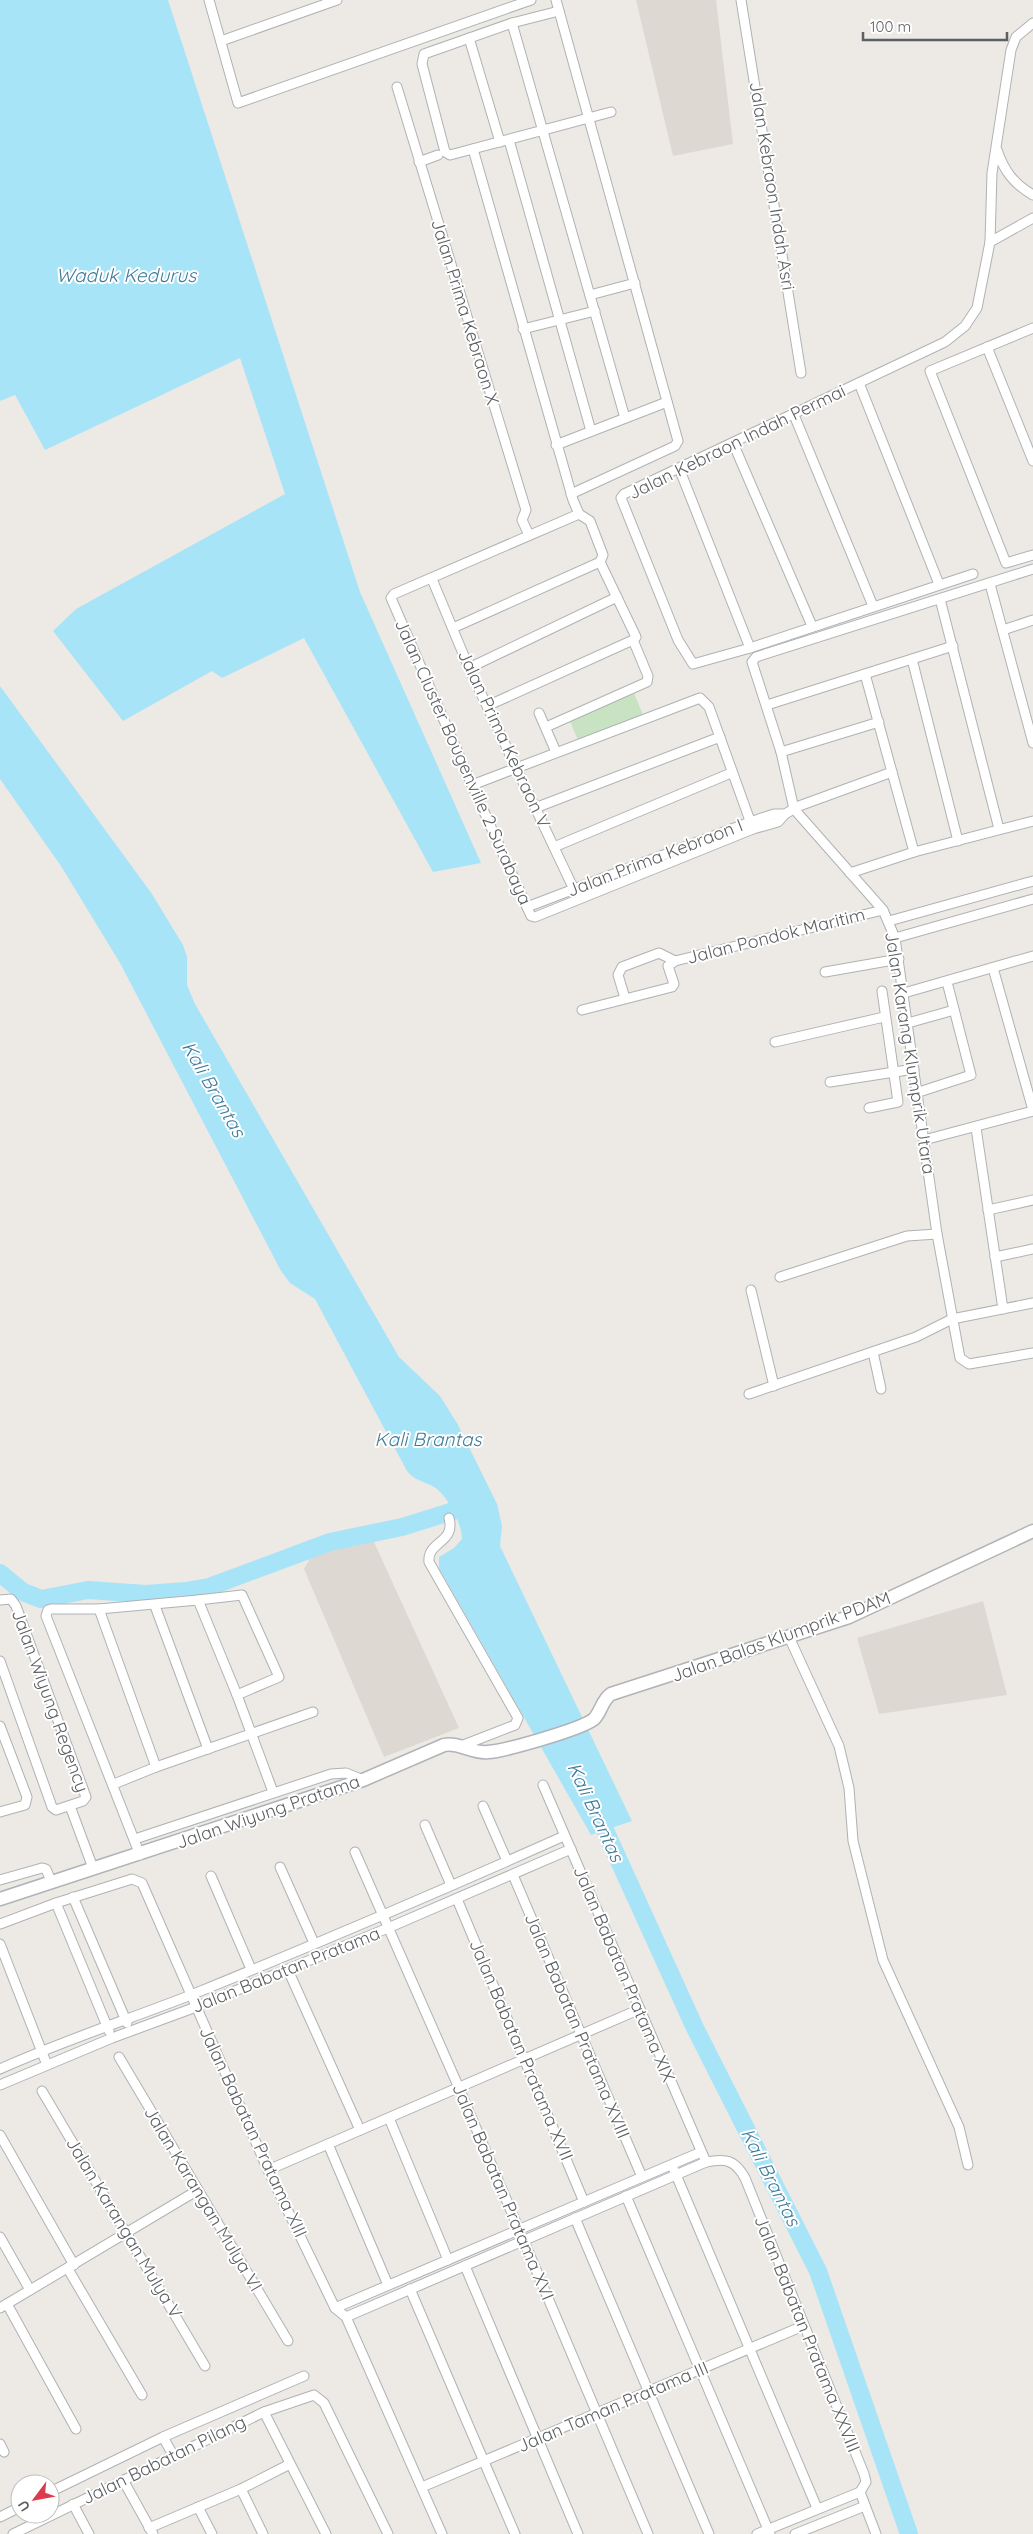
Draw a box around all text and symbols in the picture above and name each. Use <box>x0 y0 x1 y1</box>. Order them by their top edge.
scale bar <box>863 10 1007 42</box>
text: 100 m <box>870 17 911 36</box>
street label: Jalan Kebraon Indah Asri <box>745 80 800 292</box>
street label: Jalan Prima Kebraon X <box>426 216 505 408</box>
water label: Waduk Kedurus <box>56 263 197 287</box>
street label: Jalan Kebraon Indah Permai <box>624 379 849 504</box>
street label: Jalan Cluster Bougenville 2 Surabaya <box>390 615 537 908</box>
street label: Jalan Prima Kebraon V <box>453 646 556 832</box>
street label: Jalan Prima Kebraon I <box>564 813 746 902</box>
street label: Jalan Pondok Maritim <box>684 902 867 969</box>
street label: Jalan Karang Klumprik Utara <box>880 930 941 1176</box>
water label: Kali Brantas <box>177 1037 252 1142</box>
water label: Kali Brantas <box>375 1427 482 1451</box>
street label: Jalan Balas Klumprik PDAM <box>668 1586 894 1687</box>
street label: Jalan Wiyung Regency <box>7 1606 94 1795</box>
water label: Kali Brantas <box>563 1759 630 1866</box>
street label: Jalan Wiyung Pratama <box>173 1769 363 1854</box>
street label: Jalan Babatan Pratama XIX <box>568 1862 680 2085</box>
street label: Jalan Babatan Pratama XVIII <box>520 1910 634 2142</box>
street label: Jalan Babatan Pratama <box>188 1921 383 2018</box>
street label: Jalan Babatan Pratama XVII <box>465 1936 577 2164</box>
street label: Jalan Babatan Pratama XIII <box>194 2023 313 2241</box>
street label: Jalan Babatan Pratama XVI <box>447 2080 560 2304</box>
street label: Jalan Karangan Mulya VI <box>139 2102 268 2295</box>
water label: Kali Brantas <box>736 2124 806 2231</box>
street label: Jalan Karangan Mulya V <box>61 2133 188 2322</box>
street label: Jalan Babatan Pratama XXVIII <box>749 2212 866 2456</box>
street label: Jalan Taman Pratama III <box>514 2356 712 2457</box>
street label: Jalan Babatan Pilang <box>78 2410 250 2509</box>
north arrow <box>10 2474 60 2524</box>
text: U <box>14 2497 34 2515</box>

